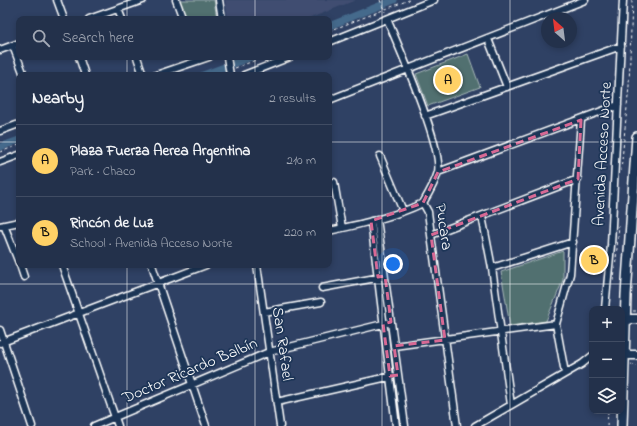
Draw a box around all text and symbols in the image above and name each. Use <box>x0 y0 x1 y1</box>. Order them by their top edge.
north arrow <box>541 12 577 48</box>
search box <box>16 16 332 60</box>
icon: search <box>30 27 52 49</box>
text: Search here <box>62 27 134 49</box>
pin: A <box>435 65 461 95</box>
street label: Avenida Acceso Norte <box>587 80 619 227</box>
text: Nearby <box>32 86 84 111</box>
text: 2 results <box>269 89 316 108</box>
text: Plaza Fuerza Aerea Argentina <box>70 140 250 162</box>
text: A <box>41 151 49 170</box>
text: 210 m <box>286 151 316 170</box>
text: Park · Chaco <box>70 162 136 181</box>
street label: Pucara <box>427 202 459 252</box>
text: Rincón de Luz <box>70 212 153 234</box>
text: B <box>41 223 49 242</box>
text: 220 m <box>284 223 316 242</box>
text: School · Avenida Acceso Norte <box>70 234 232 253</box>
pin: B <box>581 245 607 275</box>
your location <box>383 254 403 274</box>
street label: San Rafael <box>265 306 299 383</box>
map controls <box>589 306 625 414</box>
button: + <box>589 306 625 342</box>
street label: Doctor Ricardo Balbín <box>118 332 261 411</box>
button: − <box>589 342 625 378</box>
button: layers <box>589 378 625 414</box>

